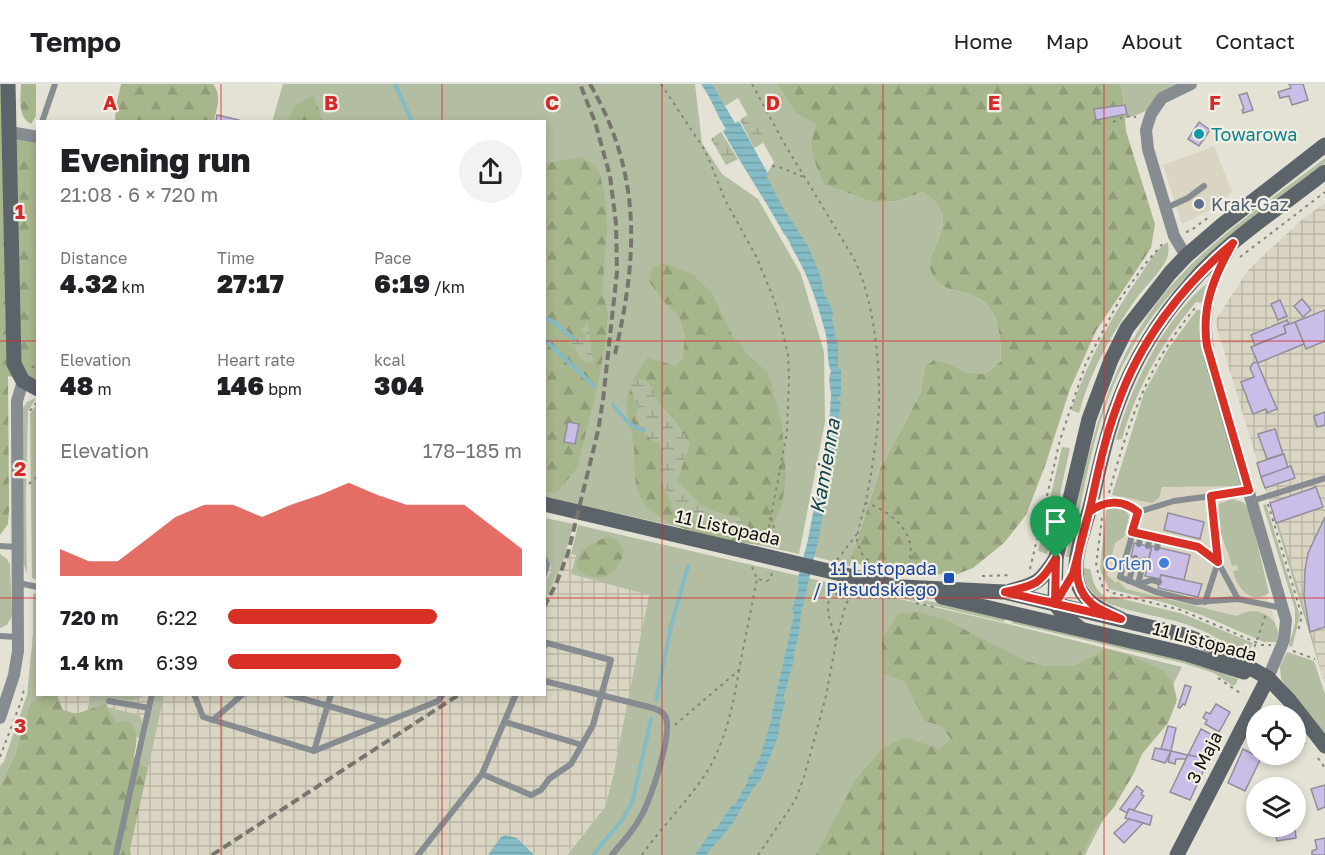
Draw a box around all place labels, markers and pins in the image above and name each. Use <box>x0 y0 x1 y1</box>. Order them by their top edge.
place label: Towarowa <box>1211 123 1297 145</box>
marker: Towarowa <box>1192 127 1206 141</box>
place label: Krak-Gaz <box>1211 193 1289 215</box>
marker: Krak-Gaz <box>1192 197 1206 211</box>
pin <box>1030 496 1081 558</box>
place label: Orlen <box>1105 552 1152 574</box>
marker: Orlen <box>1157 556 1171 570</box>
place label: 11 Listopada / Piłsudskiego <box>813 557 937 600</box>
marker: 11 Listopada / Piłsudskiego <box>942 571 956 585</box>

